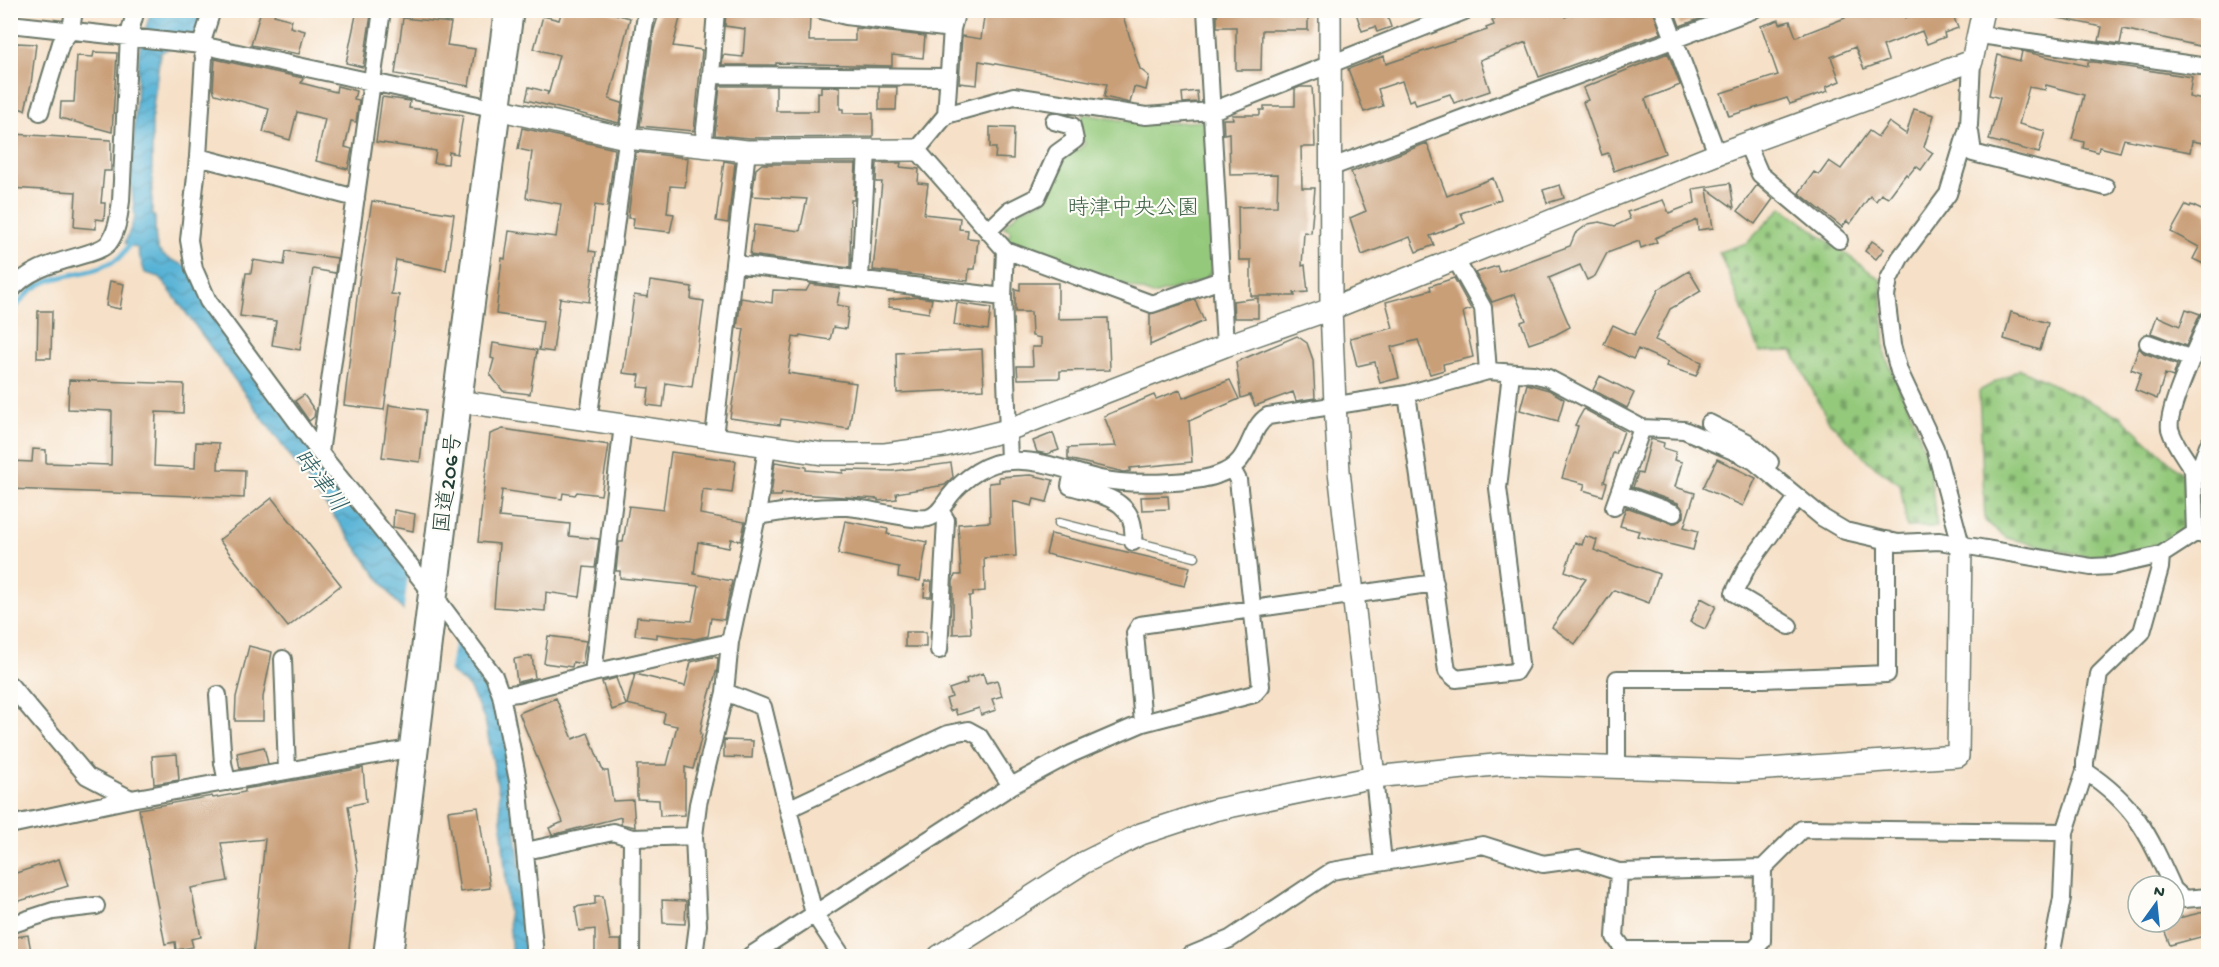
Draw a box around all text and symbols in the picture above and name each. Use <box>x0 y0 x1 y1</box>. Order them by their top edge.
park label: 時津中央公園 <box>1067 195 1199 223</box>
street label: 国道206号 <box>430 432 469 535</box>
water label: 時津川 <box>285 444 352 520</box>
north arrow <box>2126 874 2186 934</box>
text: N <box>2151 882 2167 904</box>

